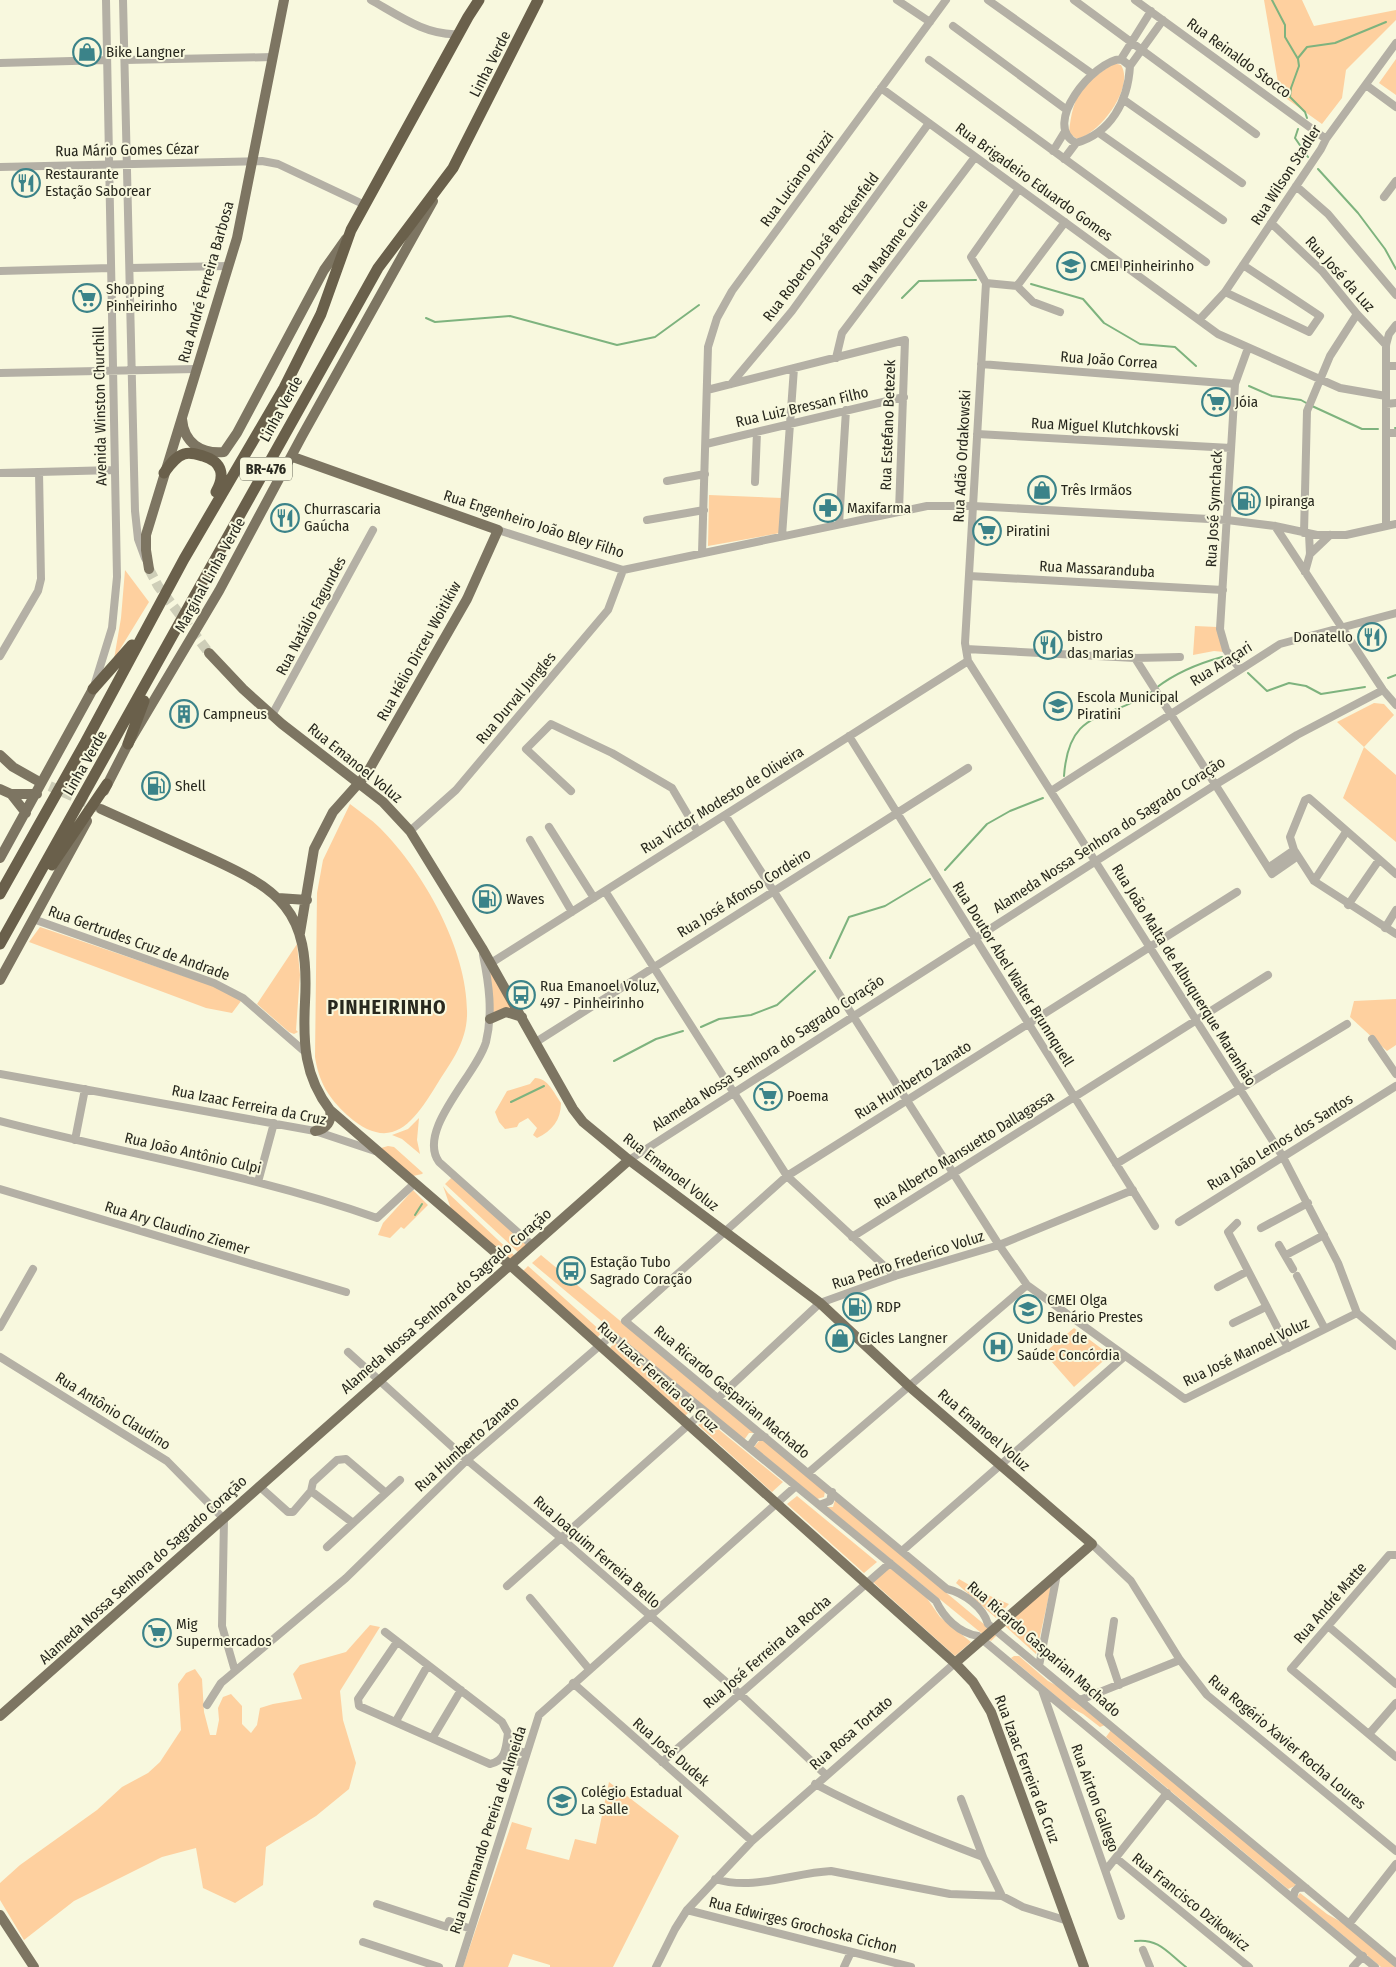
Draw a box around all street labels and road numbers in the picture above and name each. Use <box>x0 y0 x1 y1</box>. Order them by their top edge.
street label: Rua Reinaldo Stocco <box>1183 14 1295 102</box>
street label: Linha Verde <box>466 28 514 100</box>
street label: Rua Brigadeiro Eduardo Gomes <box>952 119 1116 245</box>
street label: Rua Wilson Stadler <box>1247 121 1325 228</box>
street label: Rua Luciano Piuzzi <box>756 128 838 230</box>
street label: Rua Mário Gomes Cézar <box>55 140 200 160</box>
street label: Rua Roberto José Breckenfeld <box>759 169 883 325</box>
street label: Rua Madame Curie <box>848 196 932 298</box>
street label: Rua André Ferreira Barbosa <box>174 199 238 365</box>
street label: Rua José da Luz <box>1301 233 1379 315</box>
street label: Avenida Winston Churchill <box>90 326 110 486</box>
street label: Rua João Correa <box>1060 348 1158 372</box>
street label: Rua Estefano Betezek <box>877 359 899 491</box>
street label: Linha Verde <box>256 373 306 445</box>
street label: Rua Luiz Bressan Filho <box>734 383 870 431</box>
street label: Rua Adão Ordakowski <box>950 389 974 523</box>
street label: Rua Miguel Klutchkovski <box>1031 414 1179 440</box>
street label: Rua José Symchack <box>1202 450 1226 568</box>
road number: BR-476 <box>240 458 292 480</box>
street label: Rua Engenheiro João Bley Filho <box>441 486 627 562</box>
street label: Marginal Linha Verde <box>171 514 249 636</box>
street label: Rua Natálio Fagundes <box>272 554 350 678</box>
street label: Rua Massaranduba <box>1039 557 1155 581</box>
street label: Rua Hélio Dirceu Woitikiw <box>373 578 465 724</box>
street label: Rua Araçari <box>1187 638 1255 690</box>
street label: Rua Durval Jungles <box>472 648 560 748</box>
street label: Rua Emanoel Voluz <box>304 719 406 807</box>
street label: Linha Verde <box>59 727 111 799</box>
street label: Rua Victor Modesto de Oliveira <box>637 742 807 858</box>
street label: Alameda Nossa Senhora do Sagrado Coração <box>990 753 1229 917</box>
street label: Rua José Afonso Cordeiro <box>674 844 814 941</box>
street label: Rua João Malta de Albuquerque Maranhão <box>1108 861 1260 1089</box>
street label: Rua Doutor Abel Walter Brunnquell <box>949 878 1077 1070</box>
street label: Rua Gertrudes Cruz de Andrade <box>46 902 232 984</box>
street label: Alameda Nossa Senhora do Sagrado Coração <box>649 971 888 1135</box>
street label: Rua Humberto Zanato <box>851 1037 975 1123</box>
street label: Rua Izaac Ferreira da Cruz <box>170 1081 328 1129</box>
street label: Rua Alberto Mansuetto Dallagassa <box>871 1087 1057 1213</box>
street label: Rua João Lemos dos Santos <box>1204 1090 1356 1194</box>
street label: Rua João Antônio Culpi <box>123 1128 263 1178</box>
street label: Rua Emanoel Voluz <box>620 1129 722 1215</box>
street label: Rua Ary Claudino Ziemer <box>102 1197 252 1259</box>
street label: Alameda Nossa Senhora do Sagrado Coração <box>337 1205 555 1397</box>
street label: Rua Pedro Frederico Voluz <box>830 1227 987 1293</box>
street label: Rua José Manoel Voluz <box>1180 1314 1312 1390</box>
street label: Rua Izaac Ferreira da Cruz <box>594 1318 722 1436</box>
street label: Rua Ricardo Gasparian Machado <box>651 1322 814 1462</box>
street label: Rua Antônio Claudino <box>52 1368 174 1454</box>
street label: Rua Emanoel Voluz <box>934 1385 1034 1475</box>
street label: Rua Humberto Zanato <box>411 1392 523 1496</box>
street label: Alameda Nossa Senhora do Sagrado Coração <box>35 1472 251 1668</box>
street label: Rua Joaquim Ferreira Bello <box>530 1492 664 1612</box>
street label: Rua André Matte <box>1290 1559 1370 1647</box>
street label: Rua Ricardo Gasparian Machado <box>964 1577 1125 1721</box>
street label: Rua José Ferreira da Rocha <box>700 1592 834 1712</box>
street label: Rua Rogério Xavier Rocha Loures <box>1205 1671 1369 1813</box>
street label: Rua Rosa Tortato <box>806 1692 896 1774</box>
street label: Rua Izaac Ferreira da Cruz <box>991 1693 1064 1845</box>
street label: Rua José Dudek <box>629 1714 713 1790</box>
street label: Rua Dilermando Pereira de Almeida <box>446 1724 530 1936</box>
street label: Rua Airton Gallego <box>1067 1742 1123 1855</box>
street label: Rua Francisco Dzikowicz <box>1129 1849 1253 1955</box>
street label: Rua Edwirges Grochoska Cichon <box>707 1893 899 1957</box>

